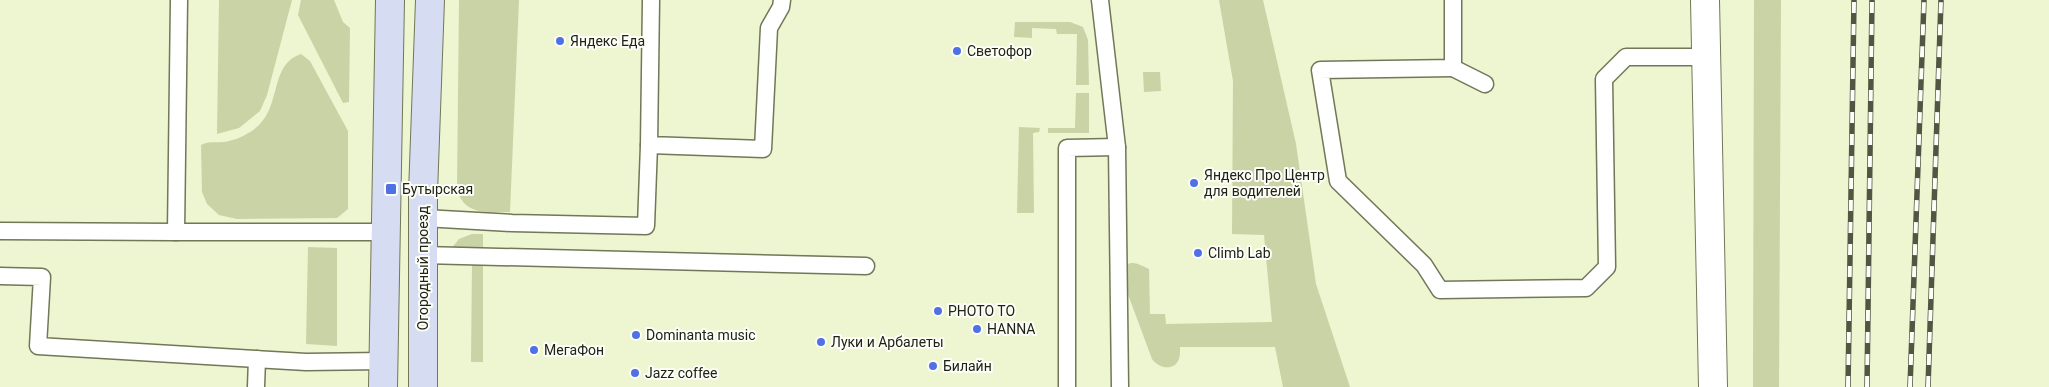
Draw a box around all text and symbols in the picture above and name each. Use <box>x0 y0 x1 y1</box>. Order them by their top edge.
place label: Яндекс Еда <box>570 33 645 49</box>
marker: Яндекс Еда <box>554 35 566 47</box>
place label: Светофор <box>967 43 1032 59</box>
marker: Светофор <box>951 45 963 57</box>
place label: Яндекс Про Центр для водителей <box>1204 167 1325 199</box>
marker: Яндекс Про Центр для водителей <box>1188 177 1200 189</box>
place label: Бутырская <box>402 181 473 197</box>
marker: Бутырская <box>384 182 398 196</box>
street label: Огородный проезд <box>415 205 431 330</box>
place label: Climb Lab <box>1208 245 1271 261</box>
marker: Climb Lab <box>1192 247 1204 259</box>
place label: PHOTO TO <box>948 303 1015 319</box>
marker: PHOTO TO <box>932 305 944 317</box>
place label: HANNA <box>987 321 1035 337</box>
marker: HANNA <box>971 323 983 335</box>
place label: Dominanta music <box>646 327 756 343</box>
marker: Dominanta music <box>630 329 642 341</box>
place label: Луки и Арбалеты <box>831 334 944 350</box>
marker: Луки и Арбалеты <box>815 336 827 348</box>
place label: МегаФон <box>544 342 604 358</box>
marker: МегаФон <box>528 344 540 356</box>
place label: Билайн <box>943 358 992 374</box>
marker: Билайн <box>927 360 939 372</box>
place label: Jazz coffee <box>645 365 717 381</box>
marker: Jazz coffee <box>629 367 641 379</box>

